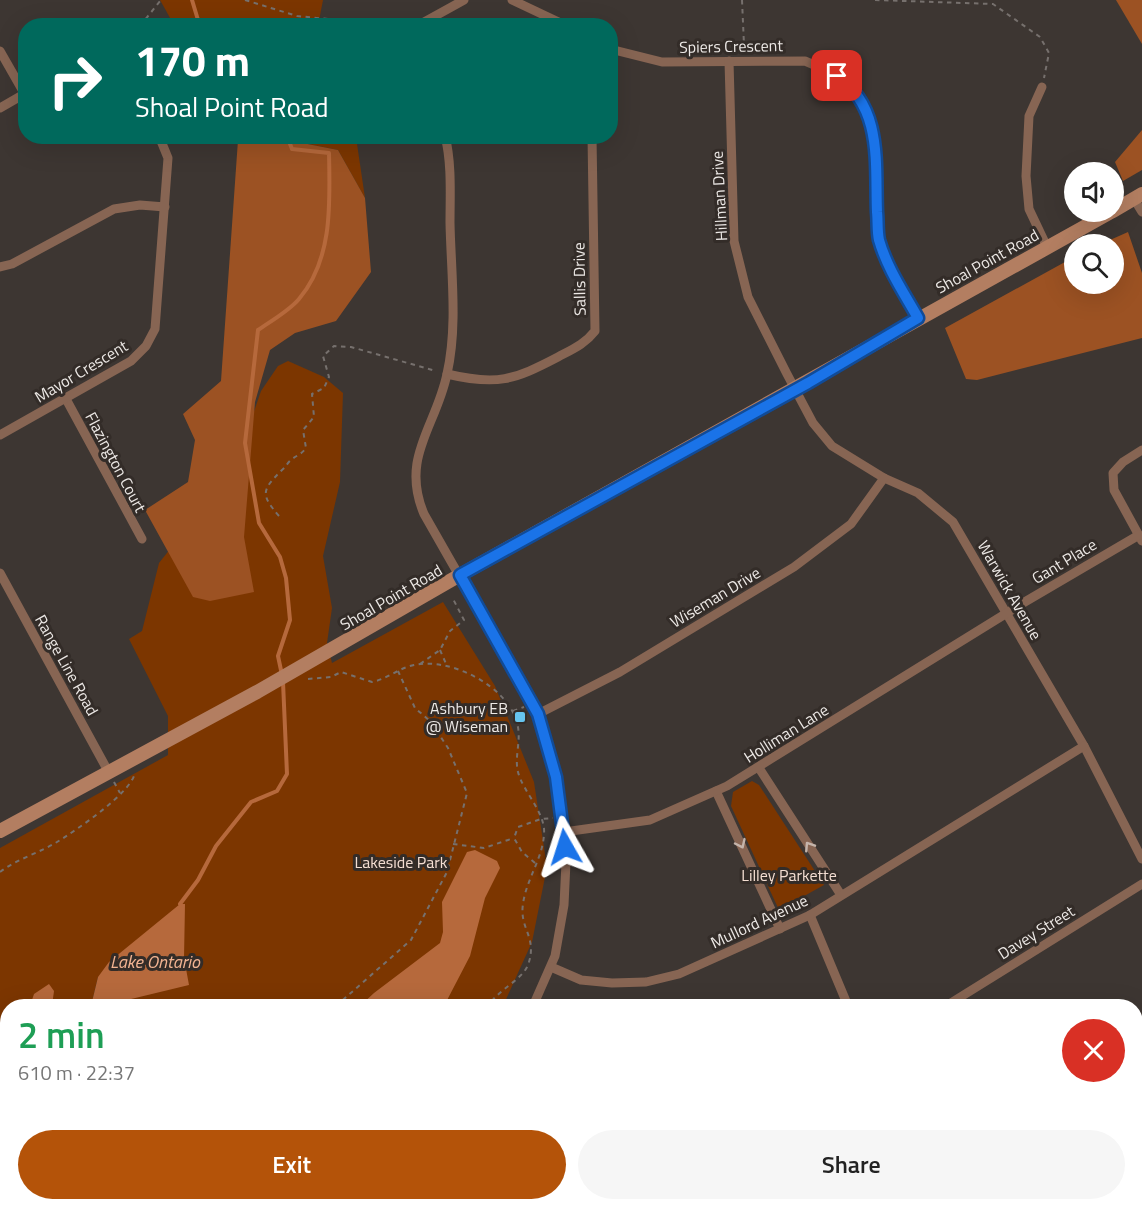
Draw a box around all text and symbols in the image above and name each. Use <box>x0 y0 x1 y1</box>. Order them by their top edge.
text: 170 m <box>135 28 250 92</box>
street label: Spiers Crescent <box>679 33 784 59</box>
icon: right <box>36 42 114 120</box>
pin <box>811 50 862 101</box>
icon: arrive <box>820 59 853 92</box>
text: Shoal Point Road <box>135 86 328 127</box>
street label: Hillman Drive <box>705 150 733 242</box>
map controls <box>1064 162 1124 294</box>
button: sound <box>1064 162 1124 222</box>
street label: Shoal Point Road <box>931 223 1043 299</box>
button: search <box>1064 234 1124 294</box>
street label: Sallis Drive <box>566 242 592 316</box>
street label: Mayor Crescent <box>30 333 133 408</box>
street label: Flazington Court <box>79 408 153 517</box>
street label: Gant Place <box>1027 532 1101 590</box>
street label: Warwick Avenue <box>972 536 1048 644</box>
street label: Shoal Point Road <box>335 558 447 636</box>
street label: Wiseman Drive <box>665 561 765 633</box>
street label: Range Line Road <box>29 610 105 720</box>
place label: Ashbury EB @ Wiseman <box>426 696 508 738</box>
street label: Holliman Lane <box>739 697 833 769</box>
marker: Ashbury EB @ Wiseman <box>513 710 527 724</box>
position arrow <box>533 815 597 879</box>
one-way arrow <box>733 838 745 849</box>
one-way arrow <box>805 842 816 853</box>
park label: Lakeside Park <box>355 850 448 874</box>
park label: Lilley Parkette <box>741 863 837 887</box>
street label: Mullord Avenue <box>706 888 812 954</box>
street label: Davey Street <box>993 899 1079 965</box>
water label: Lake Ontario <box>110 948 201 975</box>
text: 2 min <box>18 1007 105 1062</box>
button: close <box>1062 1019 1125 1082</box>
text: 610 m · 22:37 <box>18 1057 135 1088</box>
button: Exit <box>18 1130 566 1199</box>
button: Share <box>578 1130 1125 1199</box>

